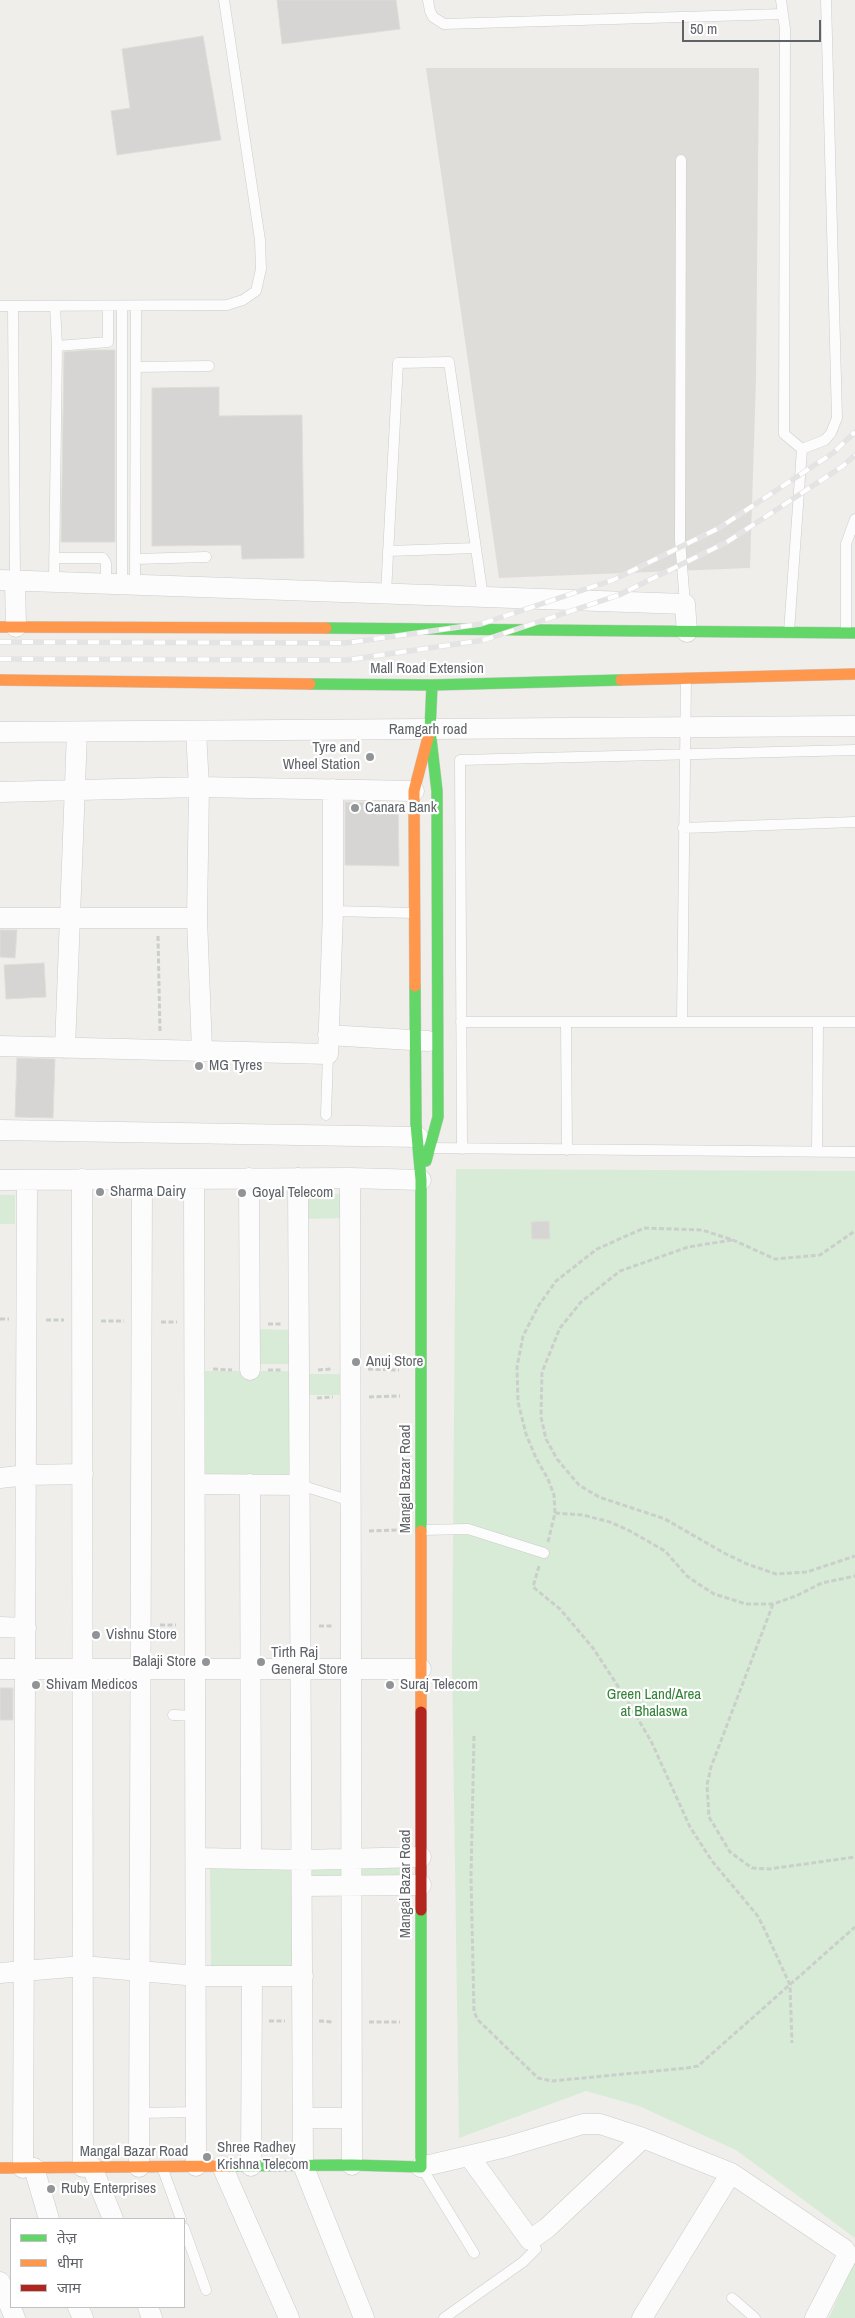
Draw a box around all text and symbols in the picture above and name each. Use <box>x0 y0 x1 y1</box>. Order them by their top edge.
scale bar <box>685 10 824 42</box>
text: 50 m <box>690 18 717 39</box>
street label: Mall Road Extension <box>370 660 484 678</box>
street label: Ramgarh road <box>389 721 467 739</box>
place label: Tyre and Wheel Station <box>283 739 360 774</box>
marker: Tyre and Wheel Station <box>364 751 376 763</box>
place label: Canara Bank <box>365 799 437 817</box>
marker: Canara Bank <box>349 802 361 814</box>
place label: MG Tyres <box>209 1057 262 1075</box>
marker: MG Tyres <box>193 1060 205 1072</box>
place label: Sharma Dairy <box>110 1183 186 1201</box>
place label: Goyal Telecom <box>252 1184 333 1202</box>
marker: Sharma Dairy <box>94 1186 106 1198</box>
marker: Goyal Telecom <box>236 1187 248 1199</box>
place label: Anuj Store <box>366 1353 423 1371</box>
marker: Anuj Store <box>350 1356 362 1368</box>
street label: Mangal Bazar Road <box>397 1425 415 1533</box>
place label: Vishnu Store <box>106 1626 177 1644</box>
marker: Vishnu Store <box>90 1629 102 1641</box>
place label: Tirth Raj General Store <box>271 1644 348 1679</box>
place label: Balaji Store <box>132 1653 196 1671</box>
marker: Balaji Store <box>200 1656 212 1668</box>
marker: Tirth Raj General Store <box>255 1656 267 1668</box>
place label: Shivam Medicos <box>46 1676 138 1694</box>
place label: Suraj Telecom <box>400 1676 478 1694</box>
marker: Shivam Medicos <box>30 1679 42 1691</box>
marker: Suraj Telecom <box>384 1679 396 1691</box>
park label: Green Land/Area at Bhalaswa <box>607 1686 701 1721</box>
street label: Mangal Bazar Road <box>397 1830 415 1938</box>
place label: Shree Radhey Krishna Telecom <box>217 2139 309 2174</box>
street label: Mangal Bazar Road <box>80 2143 188 2161</box>
marker: Shree Radhey Krishna Telecom <box>201 2151 213 2163</box>
place label: Ruby Enterprises <box>61 2180 156 2198</box>
marker: Ruby Enterprises <box>45 2183 57 2195</box>
legend <box>10 2218 185 2308</box>
text: तेज़ <box>57 2227 77 2248</box>
text: धीमा <box>57 2252 83 2273</box>
text: जाम <box>57 2277 81 2298</box>

